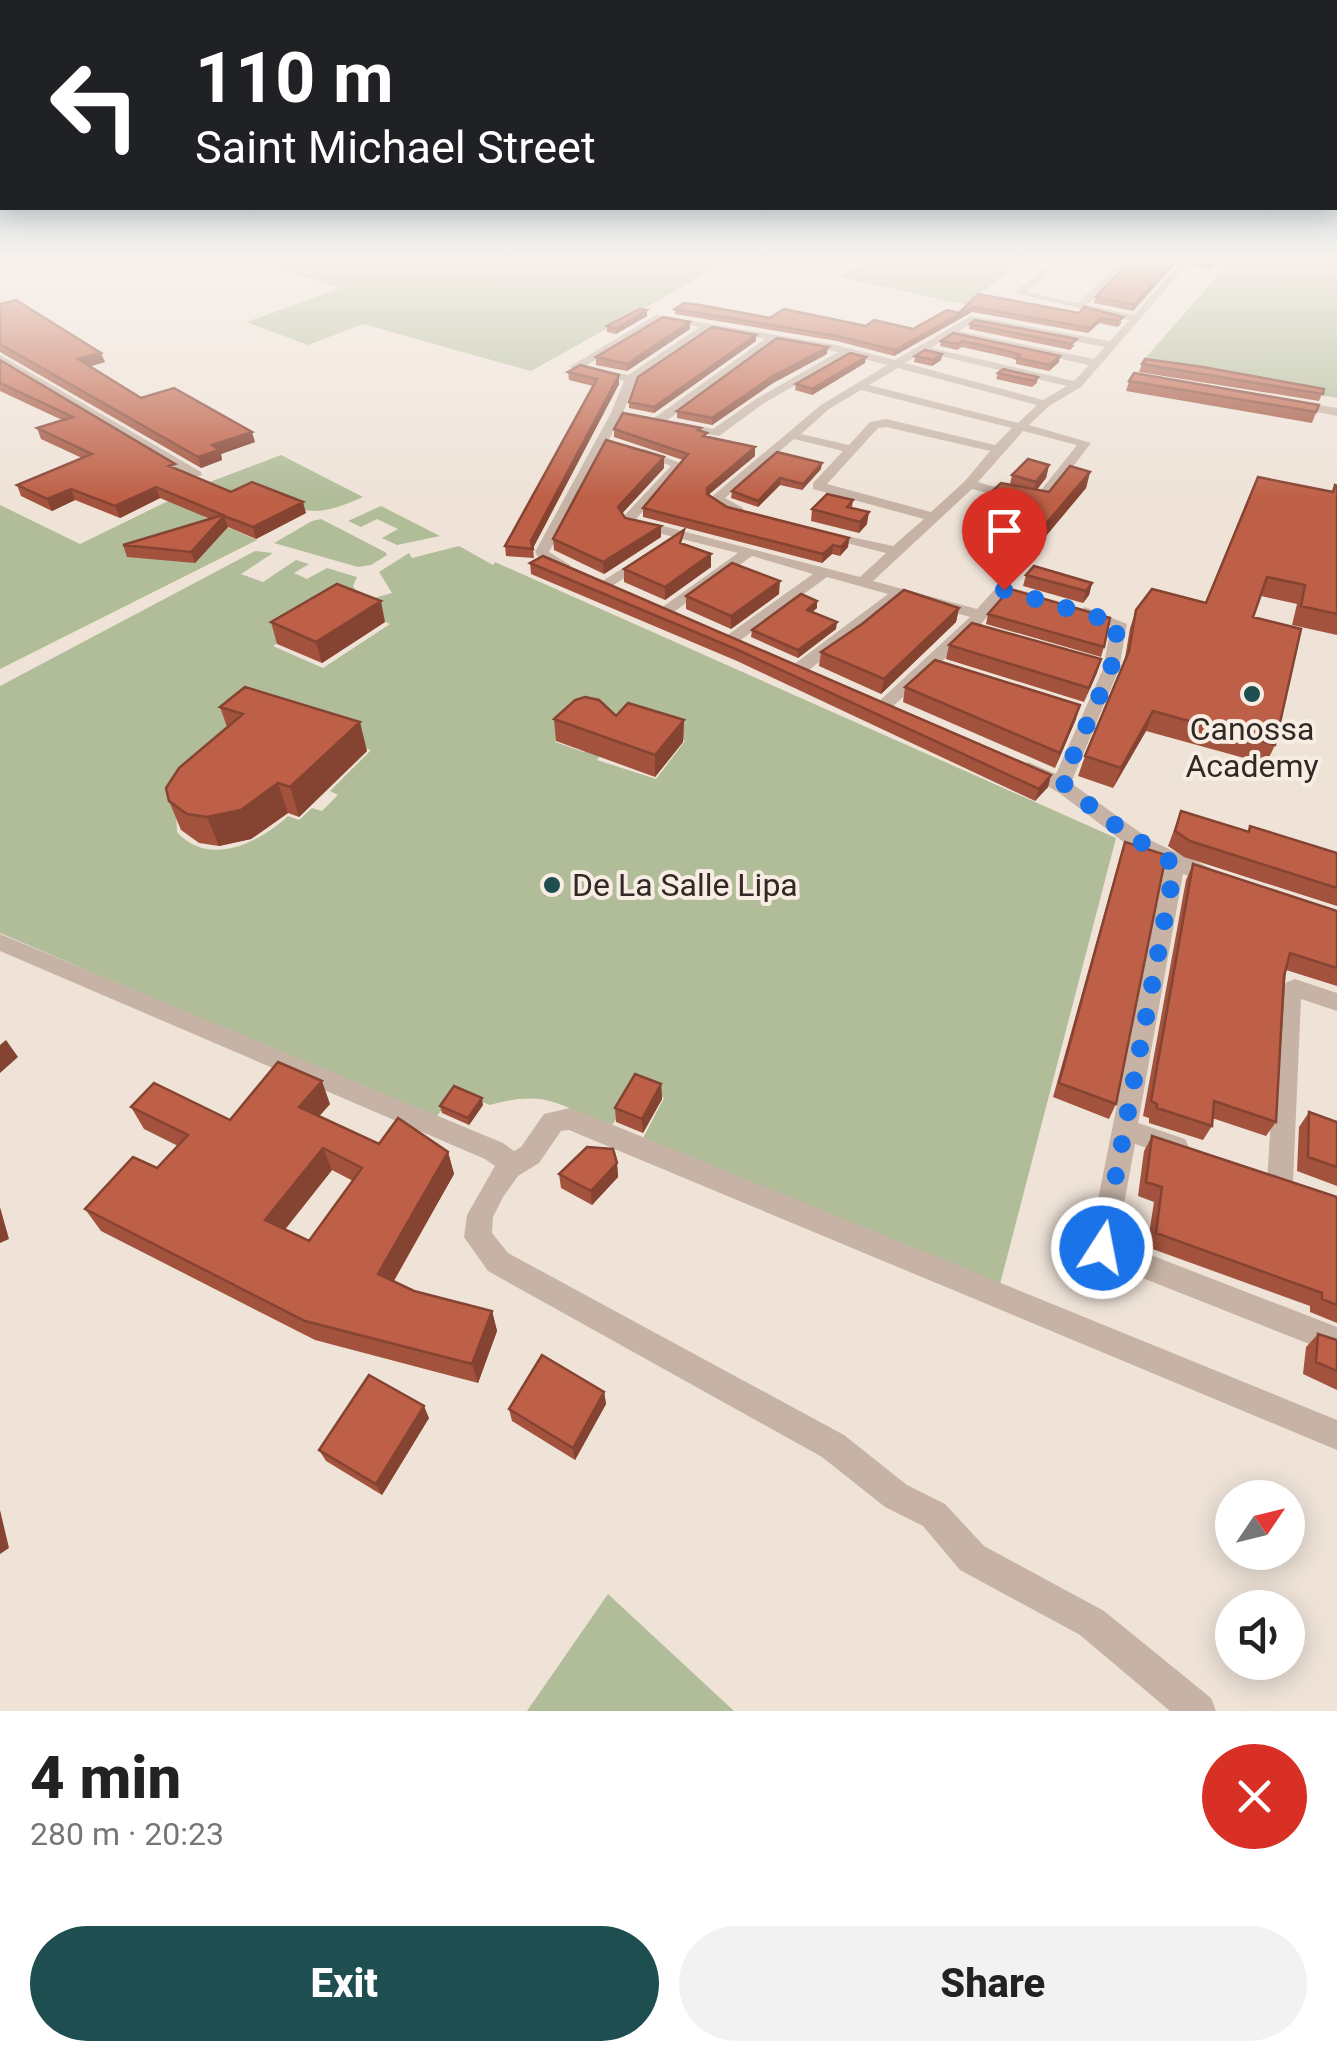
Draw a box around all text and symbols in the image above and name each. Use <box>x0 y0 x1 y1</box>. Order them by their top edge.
text: 110 m <box>195 37 394 119</box>
icon: left <box>30 40 160 170</box>
text: Saint Michael Street <box>195 121 596 174</box>
pin <box>962 488 1047 591</box>
icon: arrive <box>977 503 1032 558</box>
marker: Canossa Academy <box>1241 683 1263 705</box>
place label: Canossa Academy <box>1185 710 1319 785</box>
place label: De La Salle Lipa <box>572 866 798 904</box>
marker: De La Salle Lipa <box>541 874 563 896</box>
position arrow <box>1050 1196 1154 1300</box>
north arrow <box>1215 1480 1305 1570</box>
map controls <box>1215 1480 1305 1680</box>
button: sound <box>1215 1590 1305 1680</box>
text: 4 min <box>30 1742 181 1813</box>
button: close <box>1202 1744 1307 1849</box>
text: 280 m · 20:23 <box>30 1815 224 1853</box>
button: Exit <box>30 1926 659 2041</box>
button: Share <box>679 1926 1307 2041</box>

